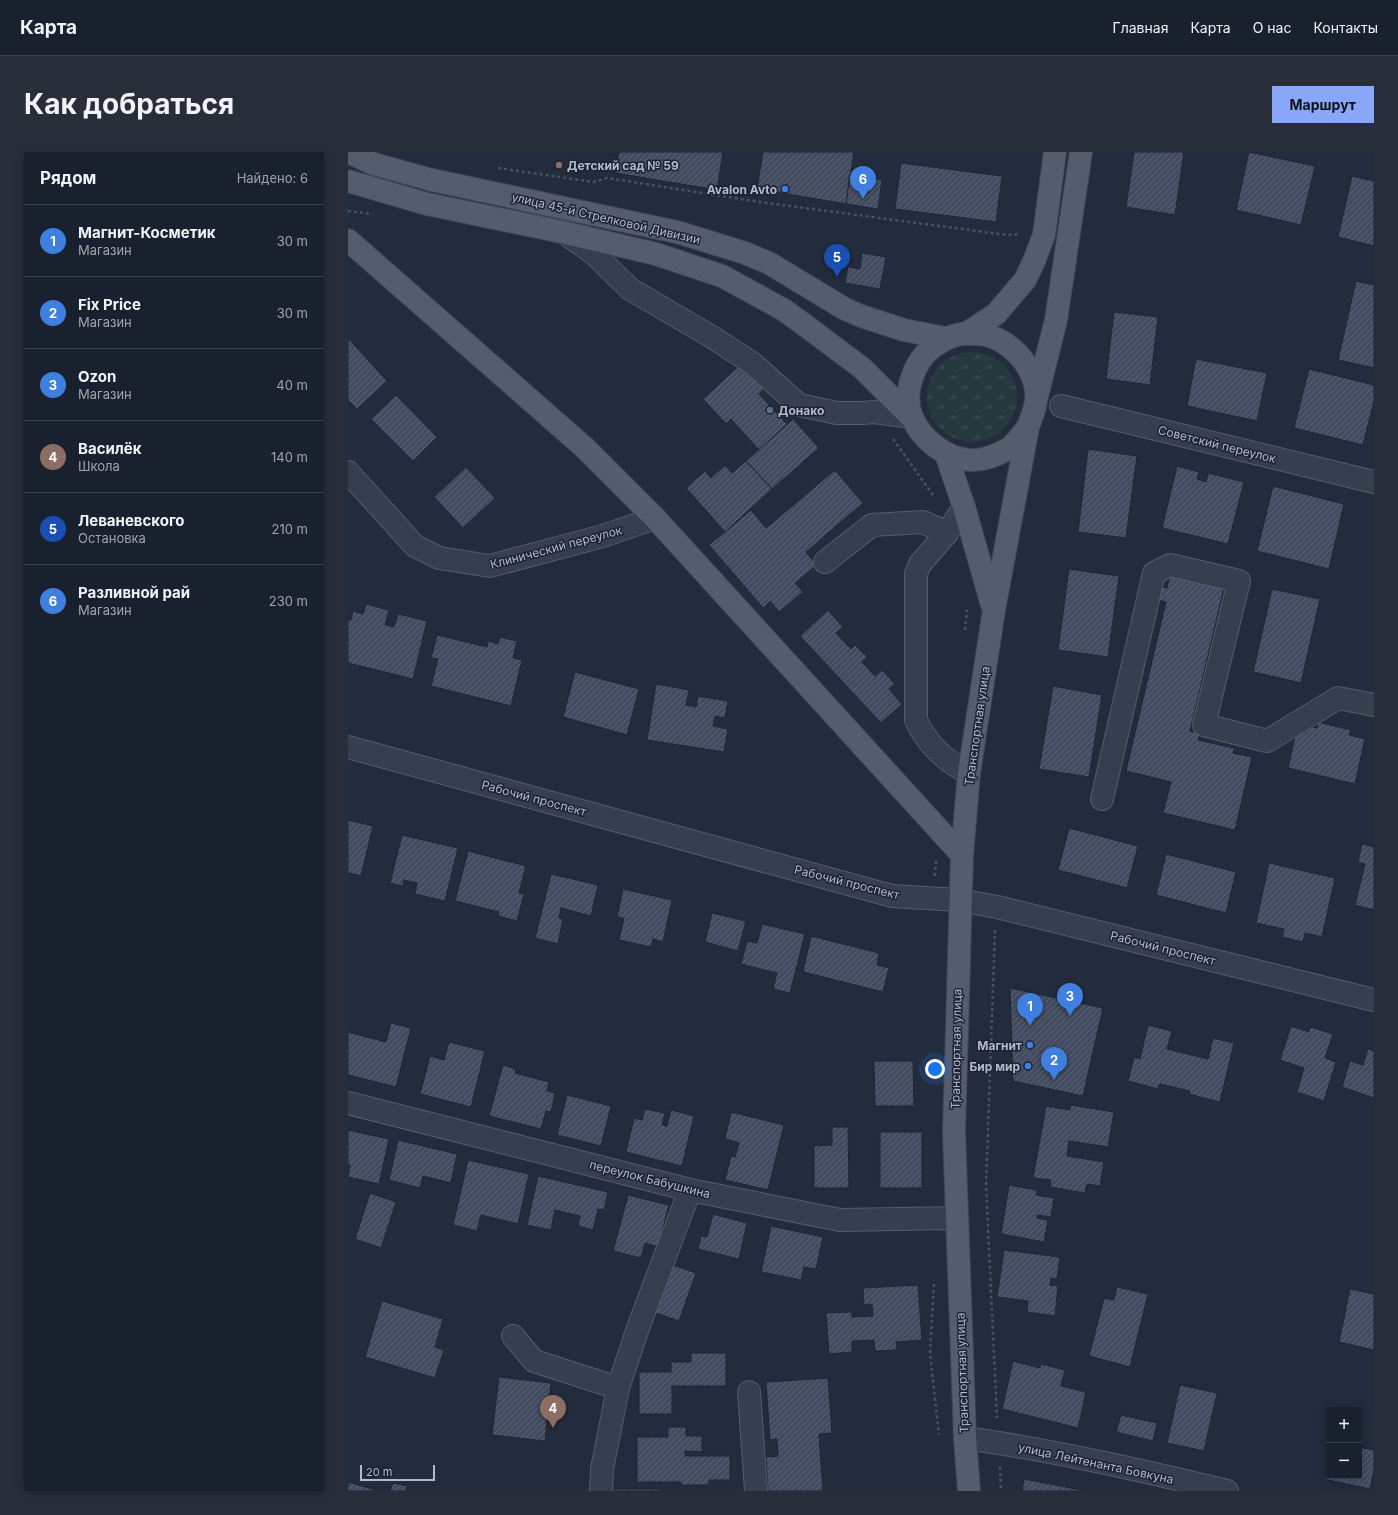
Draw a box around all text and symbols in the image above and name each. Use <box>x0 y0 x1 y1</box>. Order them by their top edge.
text: Карта <box>20 16 77 39</box>
text: Главная <box>1113 19 1168 36</box>
text: Карта <box>1190 19 1231 36</box>
text: О нас <box>1253 19 1291 36</box>
text: Контакты <box>1313 19 1378 36</box>
button: Маршрут <box>1272 86 1374 123</box>
text: Как добраться <box>24 87 234 121</box>
place label: Детский сад № 59 <box>567 158 679 173</box>
marker: Детский сад № 59 <box>554 160 564 170</box>
pin: 6 <box>850 166 876 199</box>
text: Рядом <box>40 168 96 188</box>
text: Найдено: 6 <box>237 170 308 186</box>
place label: Avalon Avto <box>707 182 777 197</box>
marker: Avalon Avto <box>780 184 790 194</box>
street label: улица 45-й Стрелковой Дивизии <box>510 189 702 247</box>
text: Магнит-Косметик <box>78 223 216 242</box>
text: 1 <box>50 233 56 249</box>
text: 30 m <box>277 233 308 249</box>
text: Магазин <box>78 242 132 258</box>
pin: 5 <box>824 244 850 277</box>
text: Fix Price <box>78 295 141 314</box>
text: 2 <box>49 305 57 321</box>
text: 30 m <box>277 305 308 321</box>
text: Магазин <box>78 314 132 330</box>
text: Ozon <box>78 367 116 386</box>
text: 3 <box>49 377 57 393</box>
text: 40 m <box>276 377 308 393</box>
text: Магазин <box>78 386 132 402</box>
place label: Донако <box>778 403 824 418</box>
marker: Донако <box>765 405 775 415</box>
street label: Советский переулок <box>1156 422 1278 466</box>
text: Василёк <box>78 439 142 458</box>
text: 4 <box>49 449 57 465</box>
text: 140 m <box>271 449 308 465</box>
text: Школа <box>78 458 120 474</box>
text: Леваневского <box>78 511 185 530</box>
text: 5 <box>49 521 57 537</box>
text: 210 m <box>272 521 308 537</box>
street label: Клинический переулок <box>488 522 624 572</box>
text: Остановка <box>78 530 146 546</box>
text: Разливной рай <box>78 583 190 602</box>
text: 6 <box>49 593 57 609</box>
text: 230 m <box>269 593 308 609</box>
text: Магазин <box>78 602 132 618</box>
street label: Транспортная улица <box>961 665 993 787</box>
street label: Рабочий проспект <box>480 777 588 819</box>
street label: Рабочий проспект <box>793 862 902 902</box>
street label: Рабочий проспект <box>1109 928 1218 968</box>
pin: 3 <box>1057 983 1083 1016</box>
street label: Транспортная улица <box>947 989 965 1109</box>
pin: 1 <box>1017 993 1043 1026</box>
place label: Магнит <box>977 1038 1022 1053</box>
marker: Магнит <box>1025 1040 1035 1050</box>
pin: 2 <box>1041 1047 1067 1080</box>
your location <box>925 1059 945 1079</box>
place label: Бир мир <box>970 1059 1020 1074</box>
marker: Бир мир <box>1023 1061 1033 1071</box>
street label: переулок Бабушкина <box>588 1157 712 1201</box>
street label: Транспортная улица <box>952 1312 972 1434</box>
pin: 4 <box>540 1395 566 1428</box>
map controls <box>1326 1407 1362 1479</box>
button: + <box>1326 1407 1362 1443</box>
street label: улица Лейтенанта Бовкуна <box>1017 1439 1175 1487</box>
button: − <box>1326 1443 1362 1479</box>
scale bar <box>360 1463 435 1482</box>
text: 20 m <box>366 1465 392 1479</box>

